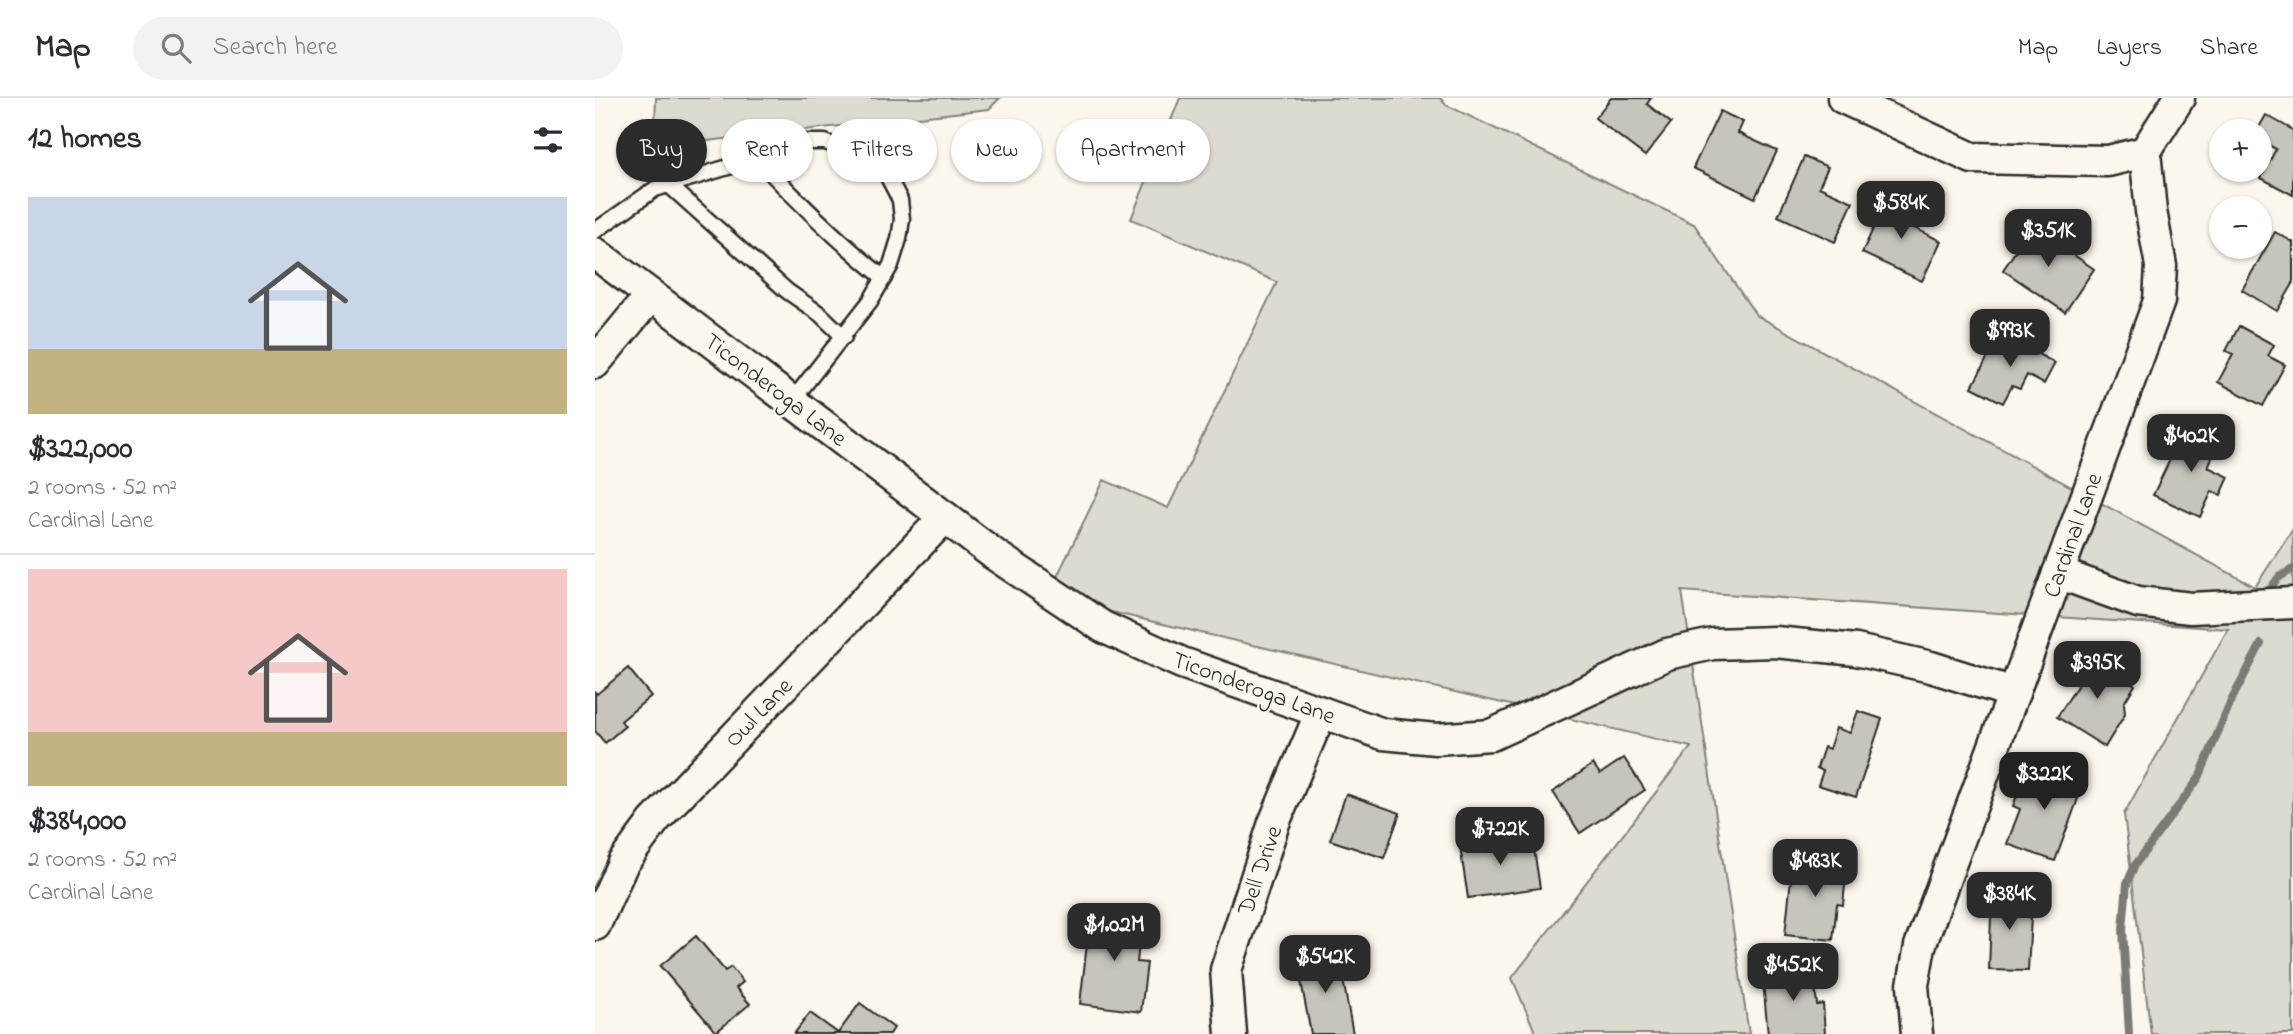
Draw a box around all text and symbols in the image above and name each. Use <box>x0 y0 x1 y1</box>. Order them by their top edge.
search box <box>133 17 623 80</box>
text: Map <box>35 24 91 72</box>
icon: search <box>157 29 195 67</box>
text: Search here <box>213 29 337 67</box>
text: Map <box>2018 31 2058 66</box>
text: Layers <box>2096 31 2162 66</box>
text: Share <box>2200 31 2258 66</box>
text: 12 homes <box>28 118 142 162</box>
chip: Buy <box>616 119 707 182</box>
chip: Rent <box>721 119 813 182</box>
chip: Filters <box>827 119 937 182</box>
chip: New <box>951 119 1042 182</box>
chip: Apartment <box>1056 119 1210 182</box>
map controls <box>2209 119 2272 259</box>
button: + <box>2209 119 2272 182</box>
icon: filters <box>529 121 567 159</box>
pin: $584K <box>1852 181 1950 241</box>
text: $584K <box>1873 187 1929 220</box>
button: − <box>2209 196 2272 259</box>
pin: $351K <box>1999 209 2097 269</box>
text: $351K <box>2020 215 2076 248</box>
icon: home <box>235 243 361 369</box>
pin: $993K <box>1961 310 2059 369</box>
text: $993K <box>1986 315 2034 348</box>
street label: Ticonderoga Lane <box>696 325 854 457</box>
pin: $402K <box>2142 414 2240 474</box>
text: $402K <box>2163 420 2219 453</box>
text: $322,000 <box>28 428 132 472</box>
street label: Cardinal Lane <box>2036 468 2113 603</box>
text: 2 rooms · 52 m² <box>28 472 177 505</box>
text: Cardinal Lane <box>28 505 153 538</box>
icon: home <box>235 615 361 741</box>
pin: $395K <box>2048 642 2146 701</box>
street label: Ticonderoga Lane <box>1167 644 1340 735</box>
text: $395K <box>2070 647 2124 680</box>
street label: Owl Lane <box>718 671 802 757</box>
pin: $322K <box>1995 752 2093 812</box>
text: $322K <box>2015 758 2073 791</box>
text: $384,000 <box>28 800 126 844</box>
pin: $722K <box>1451 808 1549 867</box>
text: $722K <box>1471 813 1529 846</box>
street label: Dell Drive <box>1229 821 1293 921</box>
pin: $483K <box>1766 840 1864 899</box>
text: 2 rooms · 52 m² <box>28 844 177 877</box>
text: $483K <box>1789 845 1841 878</box>
pin: $384K <box>1960 872 2058 932</box>
text: Cardinal Lane <box>28 877 153 910</box>
text: $384K <box>1983 878 2035 911</box>
pin: $1.02M <box>1057 904 1171 963</box>
text: $1.02M <box>1083 909 1145 942</box>
pin: $542K <box>1276 936 1374 995</box>
text: $542K <box>1295 941 1355 974</box>
pin: $452K <box>1744 944 1842 1003</box>
text: $452K <box>1763 949 1823 982</box>

